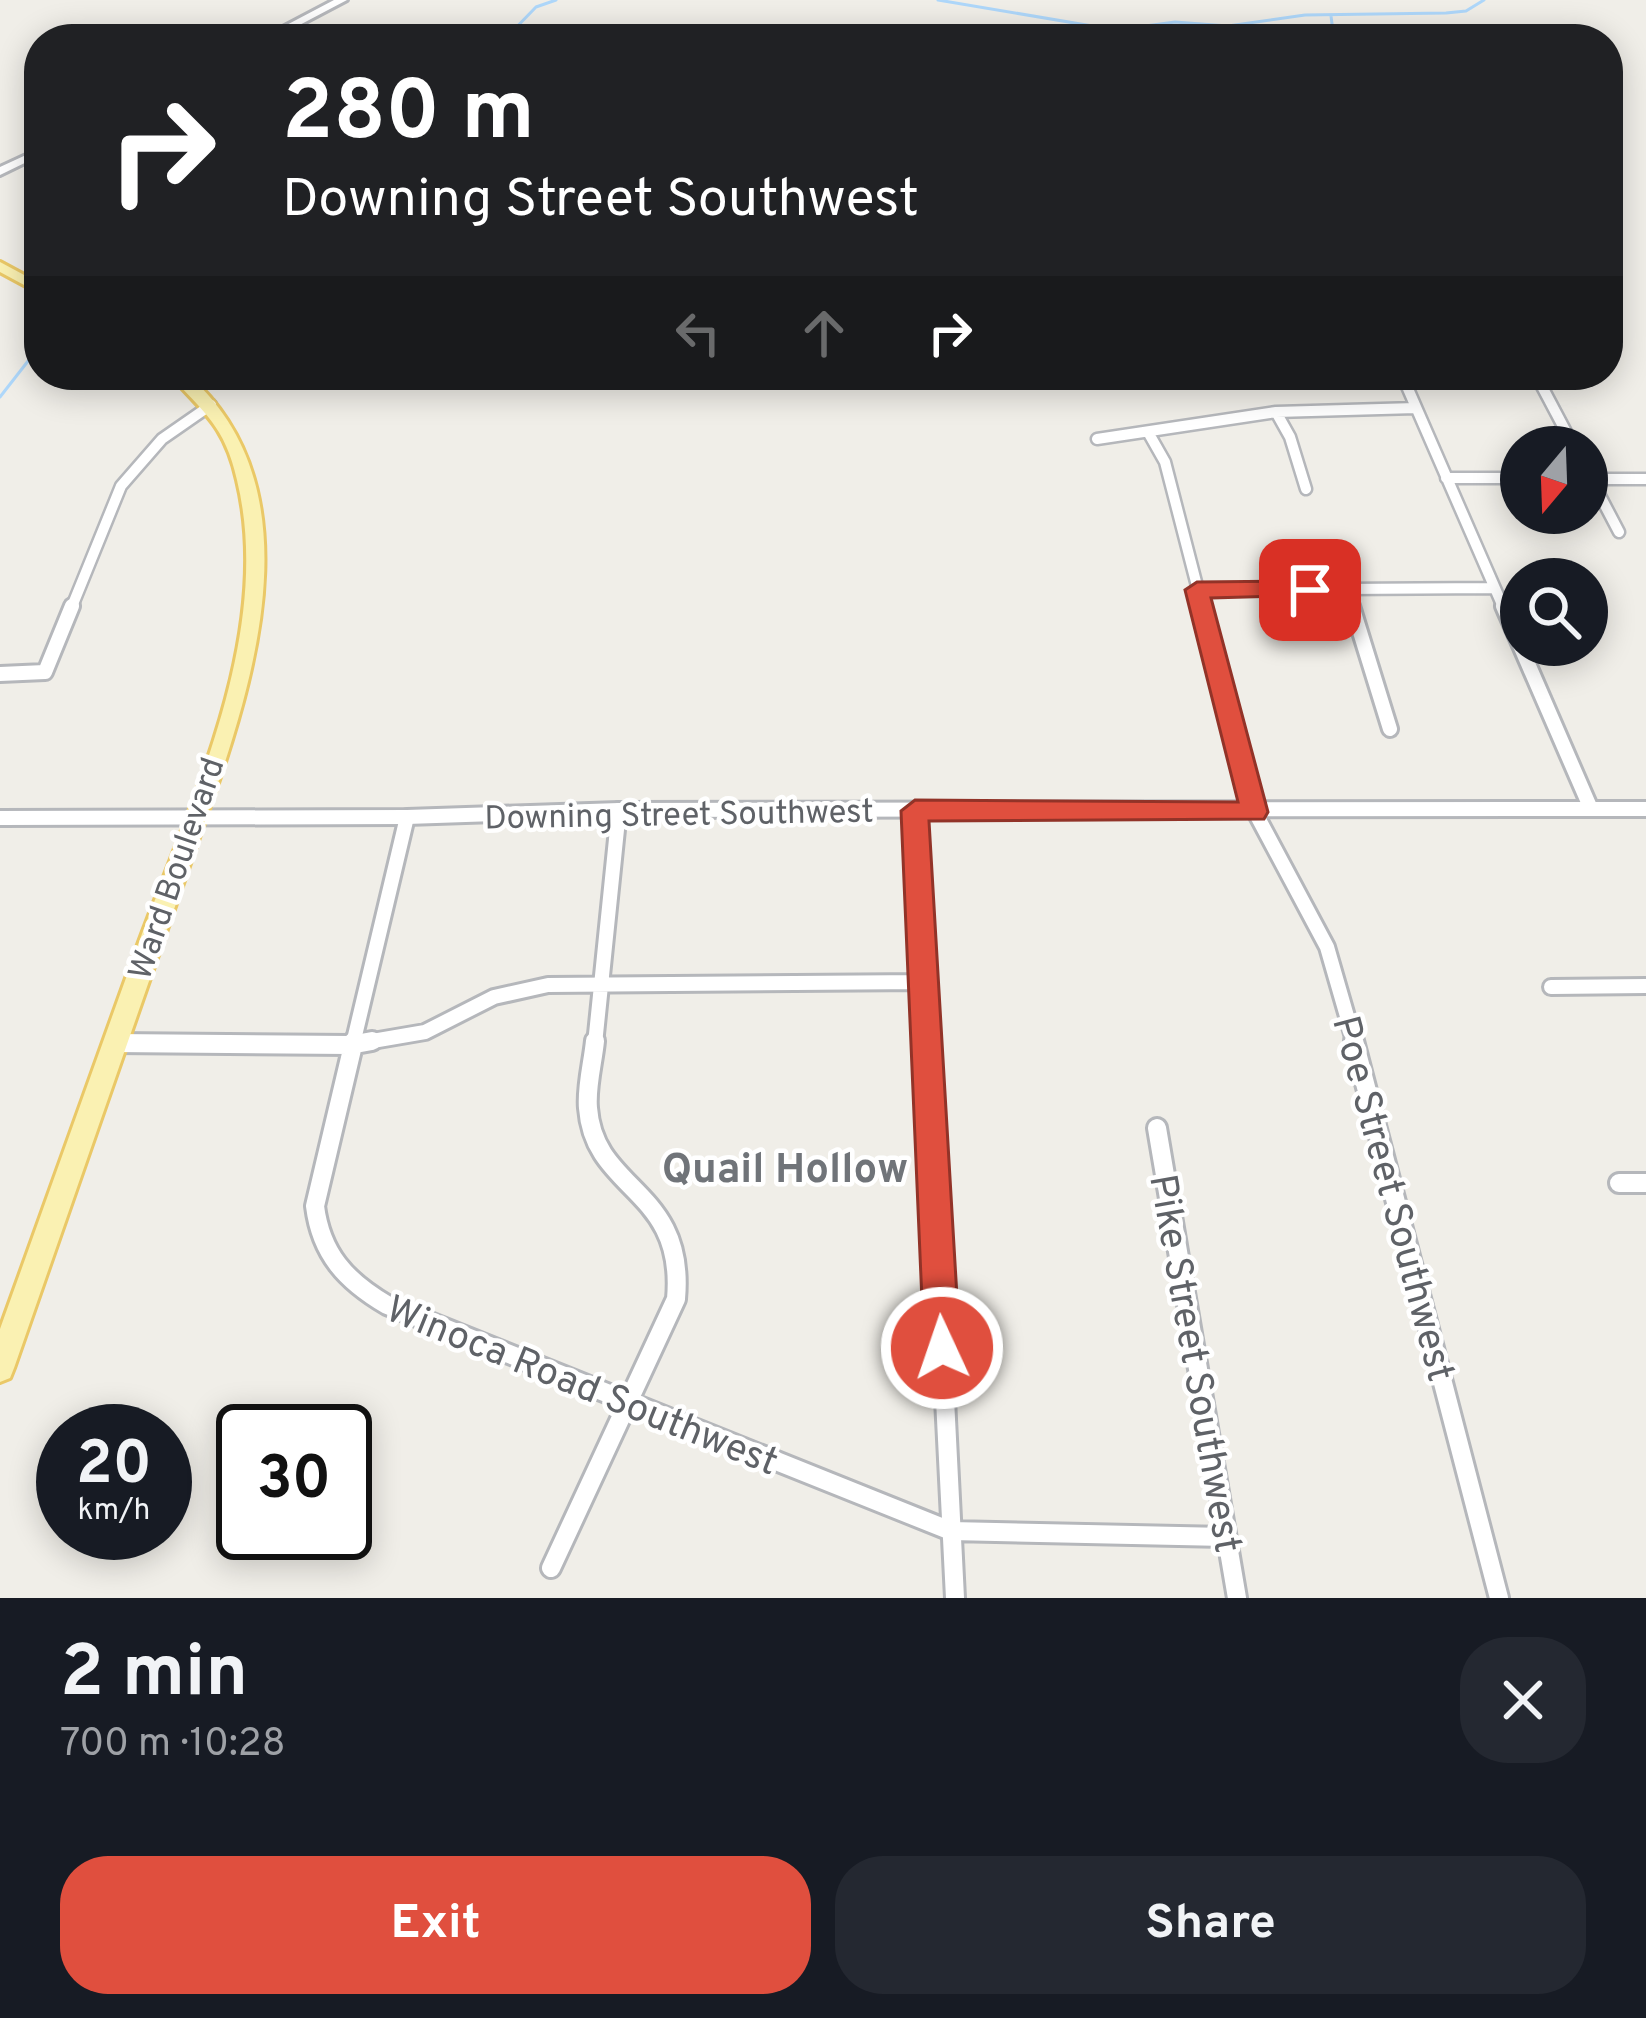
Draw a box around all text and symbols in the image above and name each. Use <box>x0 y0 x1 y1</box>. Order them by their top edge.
text: 280 m <box>282 63 535 169</box>
icon: right <box>84 72 240 228</box>
text: Downing Street Southwest <box>282 167 919 236</box>
icon: left <box>665 300 731 366</box>
icon: ahead <box>791 300 857 366</box>
icon: right <box>917 300 983 366</box>
north arrow <box>1500 426 1608 534</box>
map controls <box>1500 426 1608 666</box>
pin <box>1259 539 1361 641</box>
icon: arrive <box>1277 557 1343 623</box>
button: search <box>1500 558 1608 666</box>
street label: Ward Boulevard <box>121 753 236 986</box>
street label: Downing Street Southwest <box>484 793 874 841</box>
street label: Poe Street Southwest <box>1318 1011 1463 1387</box>
district label: Quail Hollow <box>662 1145 908 1198</box>
street label: Pike Street Southwest <box>1135 1171 1250 1557</box>
position arrow <box>879 1285 1005 1411</box>
street label: Winoca Road Southwest <box>378 1287 784 1489</box>
speed limit sign: 30 <box>216 1404 372 1560</box>
text: 20 <box>76 1429 152 1505</box>
text: km/h <box>78 1493 150 1530</box>
text: 2 min <box>60 1630 248 1722</box>
button: close <box>1460 1637 1586 1763</box>
text: 700 m · 10:28 <box>60 1721 286 1770</box>
button: Exit <box>60 1856 811 1994</box>
button: Share <box>835 1856 1586 1994</box>

